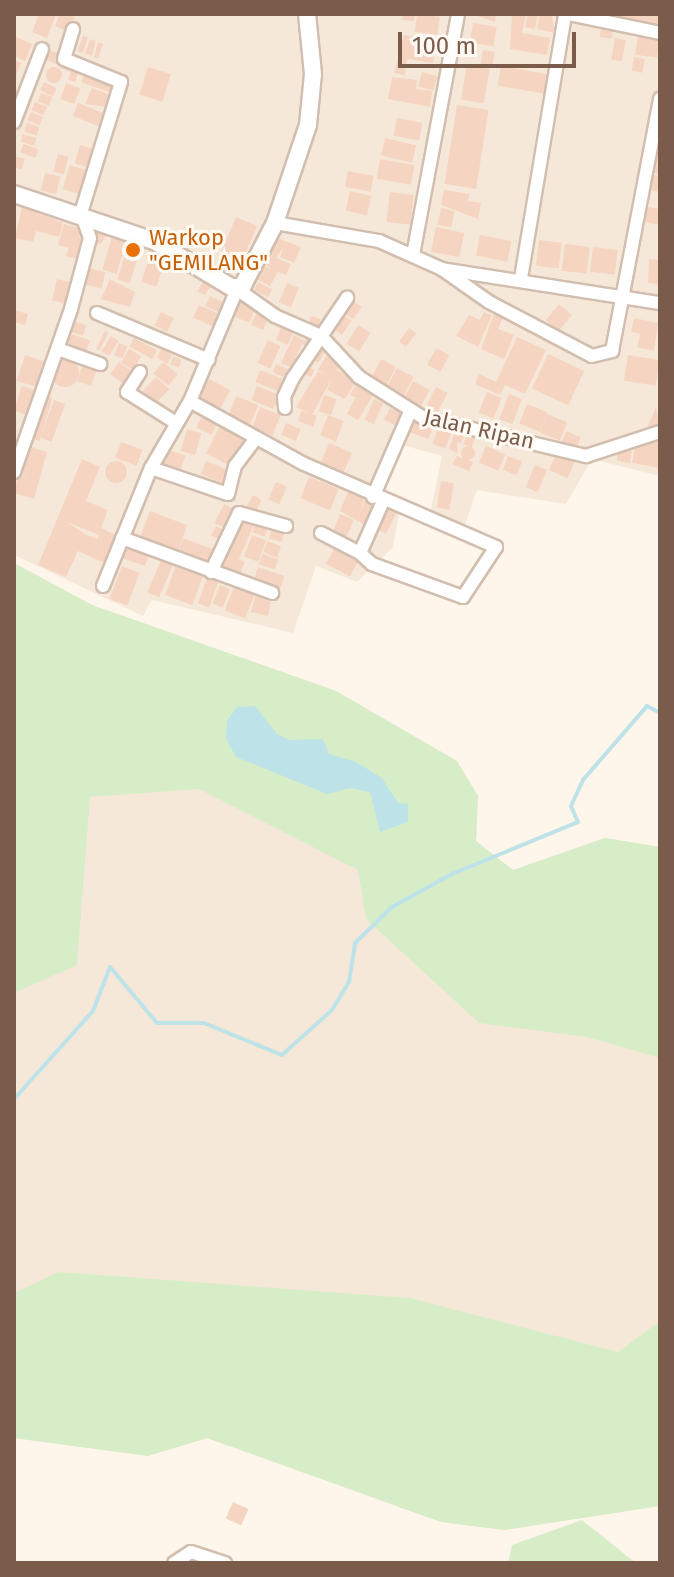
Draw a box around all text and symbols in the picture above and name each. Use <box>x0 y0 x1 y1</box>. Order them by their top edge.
scale bar <box>402 16 580 66</box>
text: 100 m <box>412 32 476 60</box>
place label: Warkop "GEMILANG" <box>149 224 268 276</box>
marker: Warkop "GEMILANG" <box>124 241 142 259</box>
street label: Jalan Ripan <box>421 403 537 455</box>

